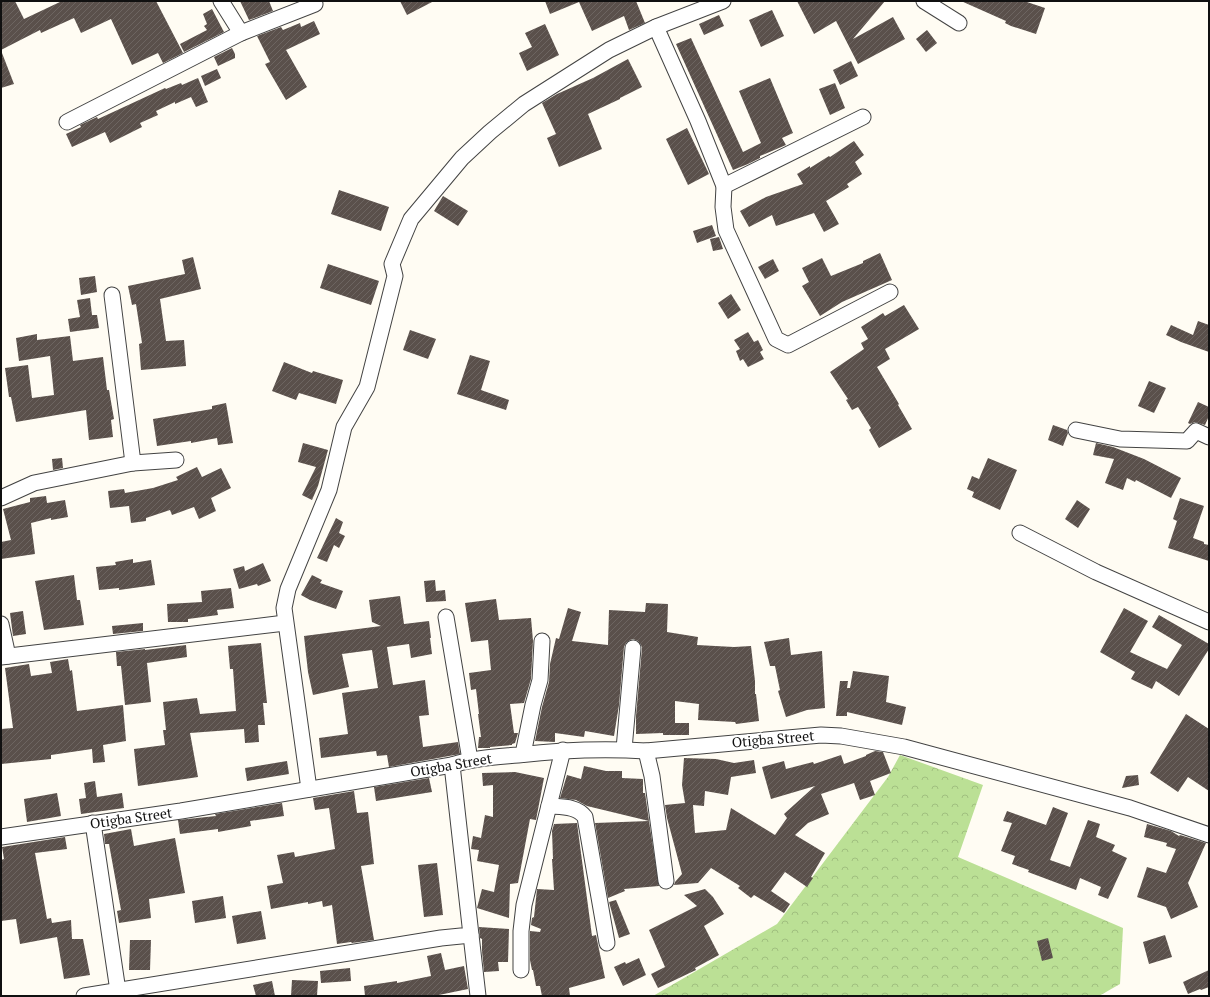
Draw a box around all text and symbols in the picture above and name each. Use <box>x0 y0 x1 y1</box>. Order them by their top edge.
street label: Otigba Street <box>731 725 816 752</box>
street label: Otigba Street <box>409 748 494 781</box>
street label: Otigba Street <box>89 802 174 833</box>

